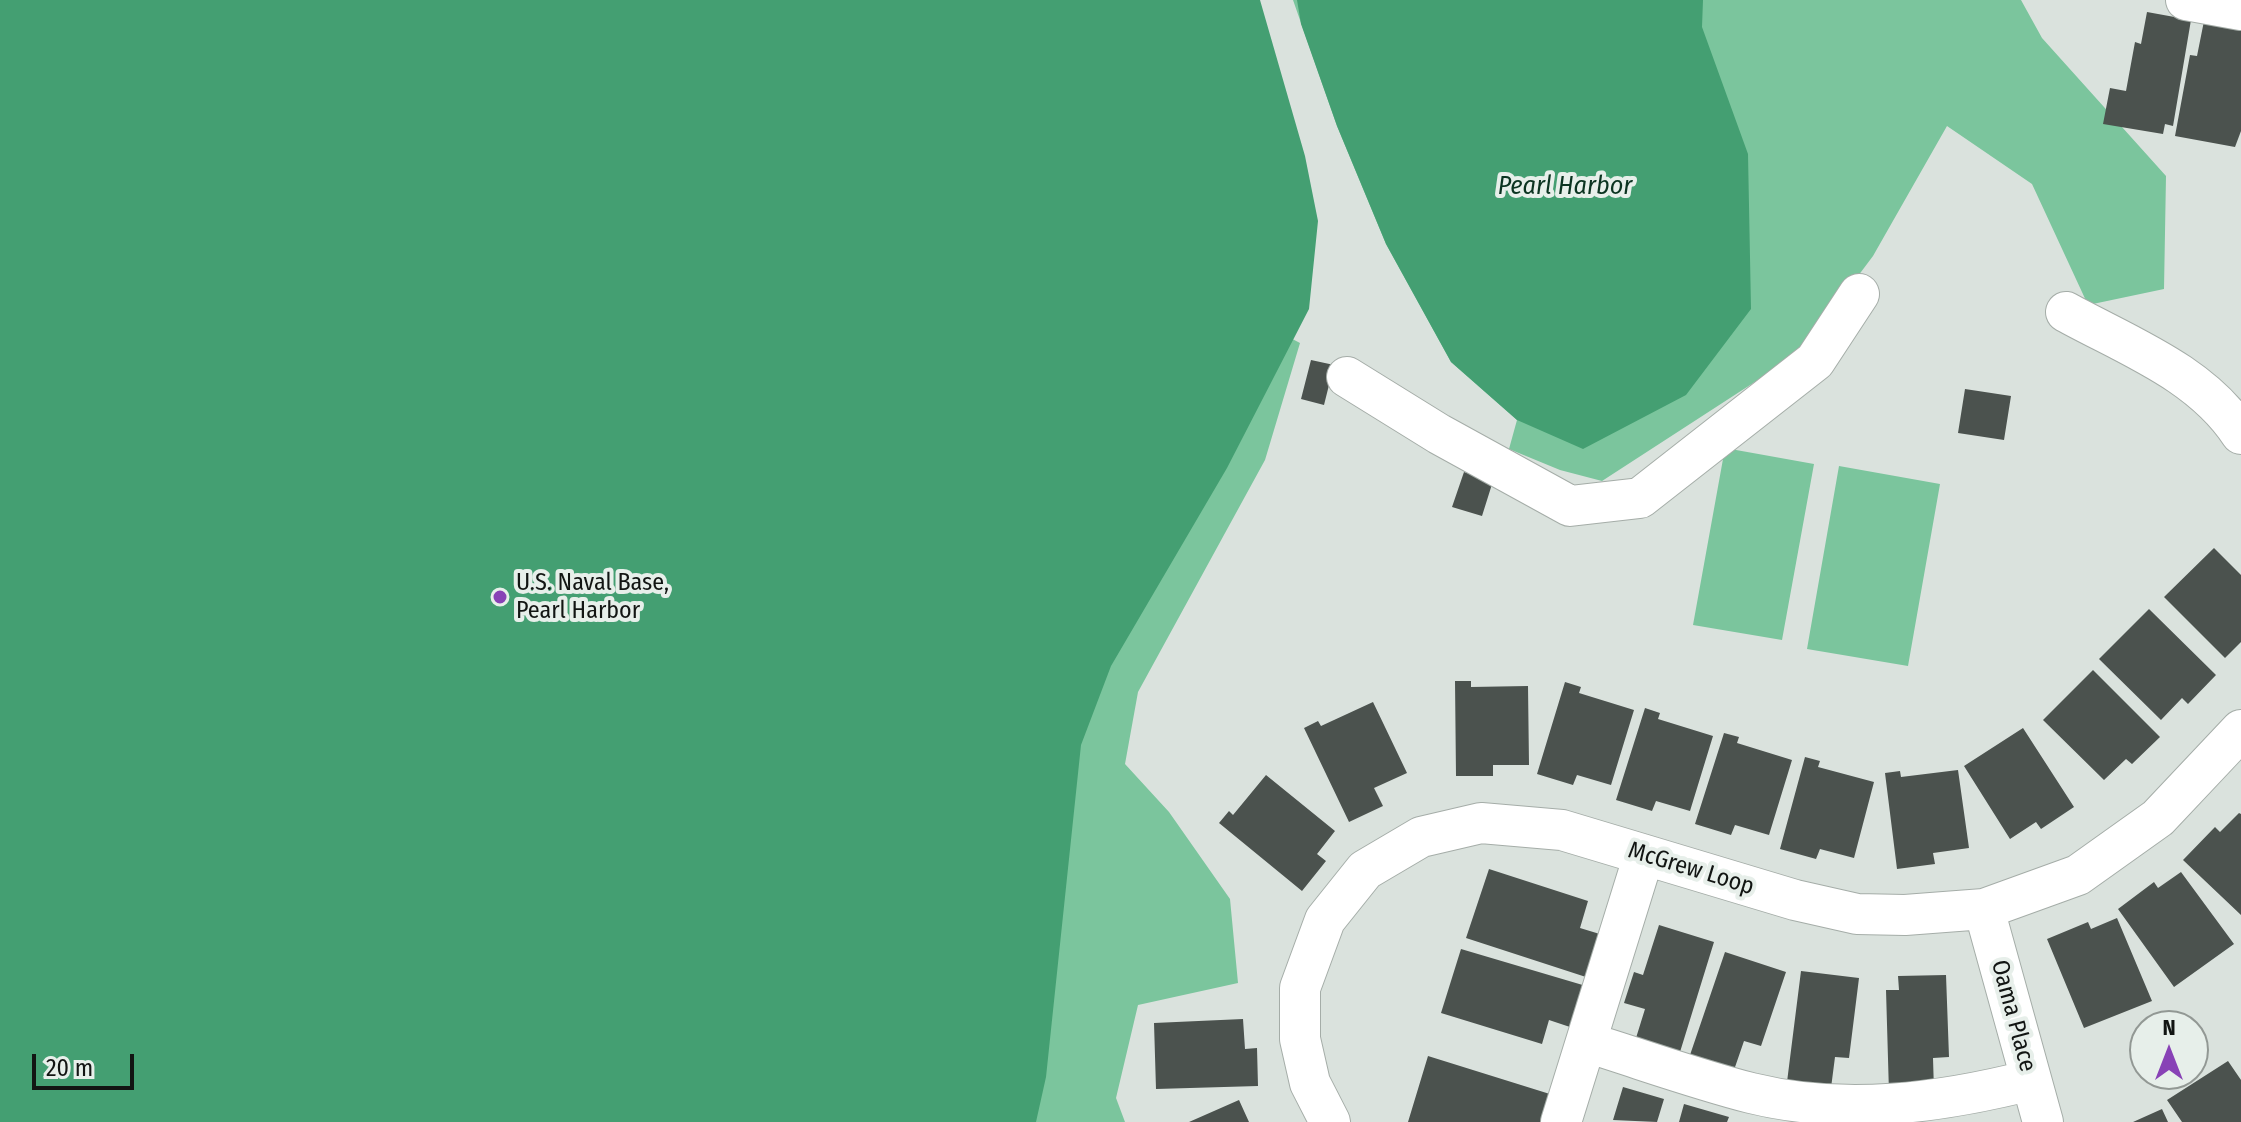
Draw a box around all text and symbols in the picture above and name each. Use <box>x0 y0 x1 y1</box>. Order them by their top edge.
water label: Pearl Harbor <box>1498 171 1632 203</box>
place label: U.S. Naval Base, Pearl Harbor <box>516 569 669 625</box>
marker: U.S. Naval Base, Pearl Harbor <box>491 588 509 606</box>
street label: McGrew Loop <box>1625 836 1757 902</box>
street label: Oama Place <box>1984 957 2042 1075</box>
north arrow <box>2129 1010 2209 1090</box>
text: N <box>2162 1014 2176 1041</box>
scale bar <box>36 1038 138 1088</box>
text: 20 m <box>46 1054 93 1082</box>

